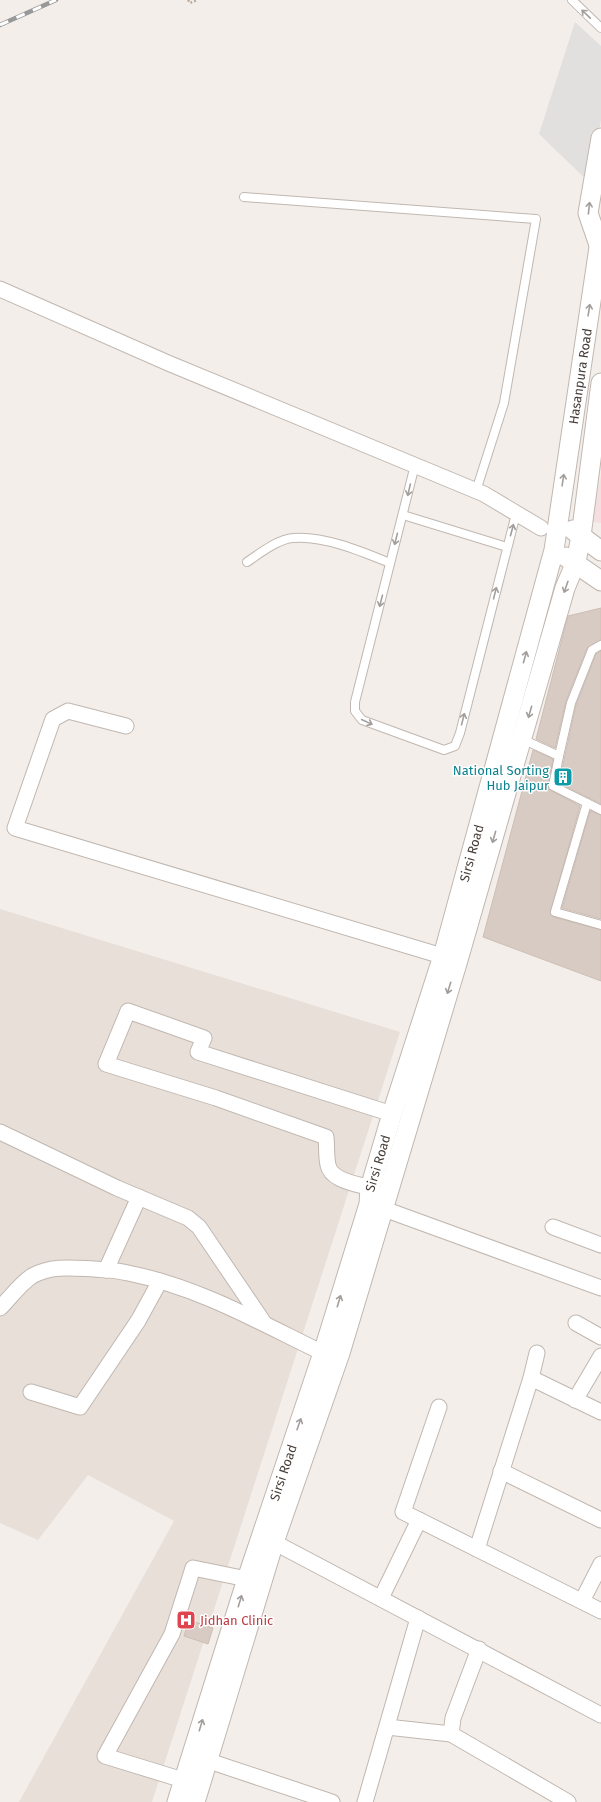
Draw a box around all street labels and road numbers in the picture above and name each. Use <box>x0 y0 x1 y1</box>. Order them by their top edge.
street label: Hasanpura Road <box>566 327 595 425</box>
street label: Sirsi Road <box>457 823 487 884</box>
street label: Sirsi Road <box>362 1133 393 1194</box>
street label: Sirsi Road <box>267 1442 300 1503</box>

